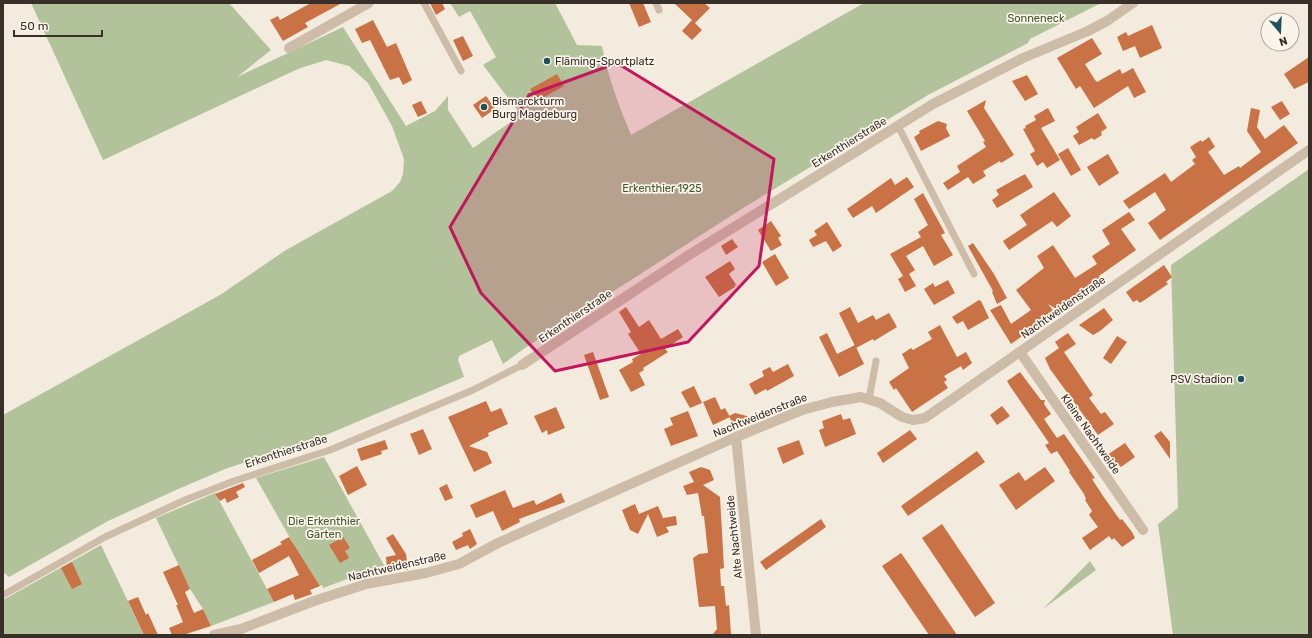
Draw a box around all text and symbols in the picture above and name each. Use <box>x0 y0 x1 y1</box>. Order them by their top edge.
scale bar <box>14 12 102 38</box>
park label: Sonneneck <box>1007 12 1065 25</box>
north arrow <box>1260 12 1300 52</box>
text: 50 m <box>20 19 48 33</box>
text: N <box>1277 34 1289 48</box>
place label: Fläming-Sportplatz <box>555 55 655 68</box>
marker: Fläming-Sportplatz <box>542 56 552 66</box>
place label: Bismarckturm Burg Magdeburg <box>492 95 577 121</box>
marker: Bismarckturm Burg Magdeburg <box>479 102 489 112</box>
street label: Erkenthierstraße <box>809 114 889 171</box>
park label: Erkenthier 1925 <box>622 182 702 195</box>
street label: Nachtweidenstraße <box>1018 273 1108 341</box>
street label: Erkenthierstraße <box>536 287 614 346</box>
place label: PSV Stadion <box>1170 373 1233 386</box>
marker: PSV Stadion <box>1236 374 1246 384</box>
street label: Nachtweidenstraße <box>711 391 809 440</box>
street label: Kleine Nachtweide <box>1058 392 1123 477</box>
street label: Erkenthierstraße <box>243 432 329 471</box>
street label: Alte Nachtweide <box>724 494 745 579</box>
park label: Die Erkenthier Gärten <box>288 515 361 541</box>
street label: Nachtweidenstraße <box>347 549 447 584</box>

